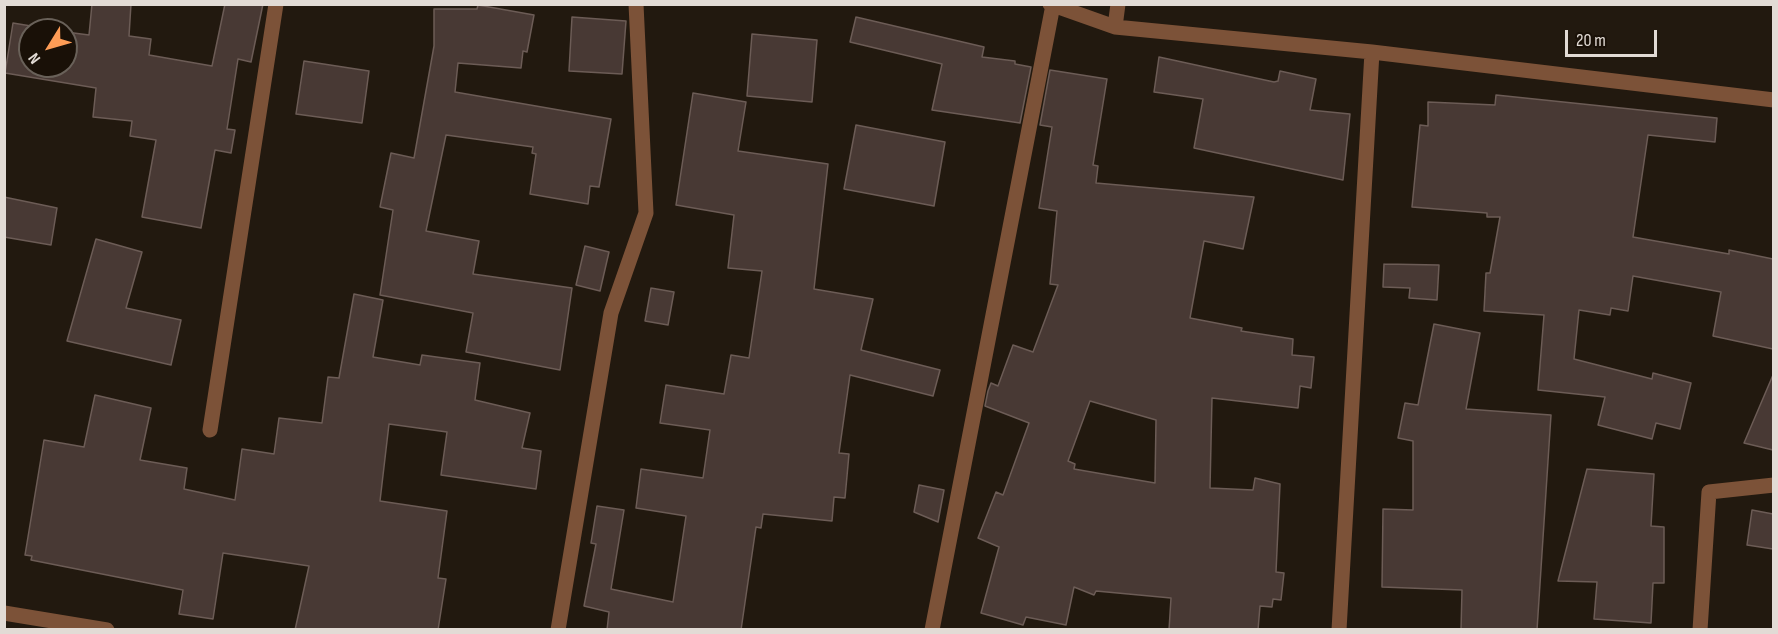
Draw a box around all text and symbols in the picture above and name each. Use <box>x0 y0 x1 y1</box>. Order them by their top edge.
north arrow <box>18 18 78 78</box>
scale bar <box>1568 18 1660 56</box>
text: 20 m <box>1576 30 1606 51</box>
text: N <box>25 49 45 67</box>

